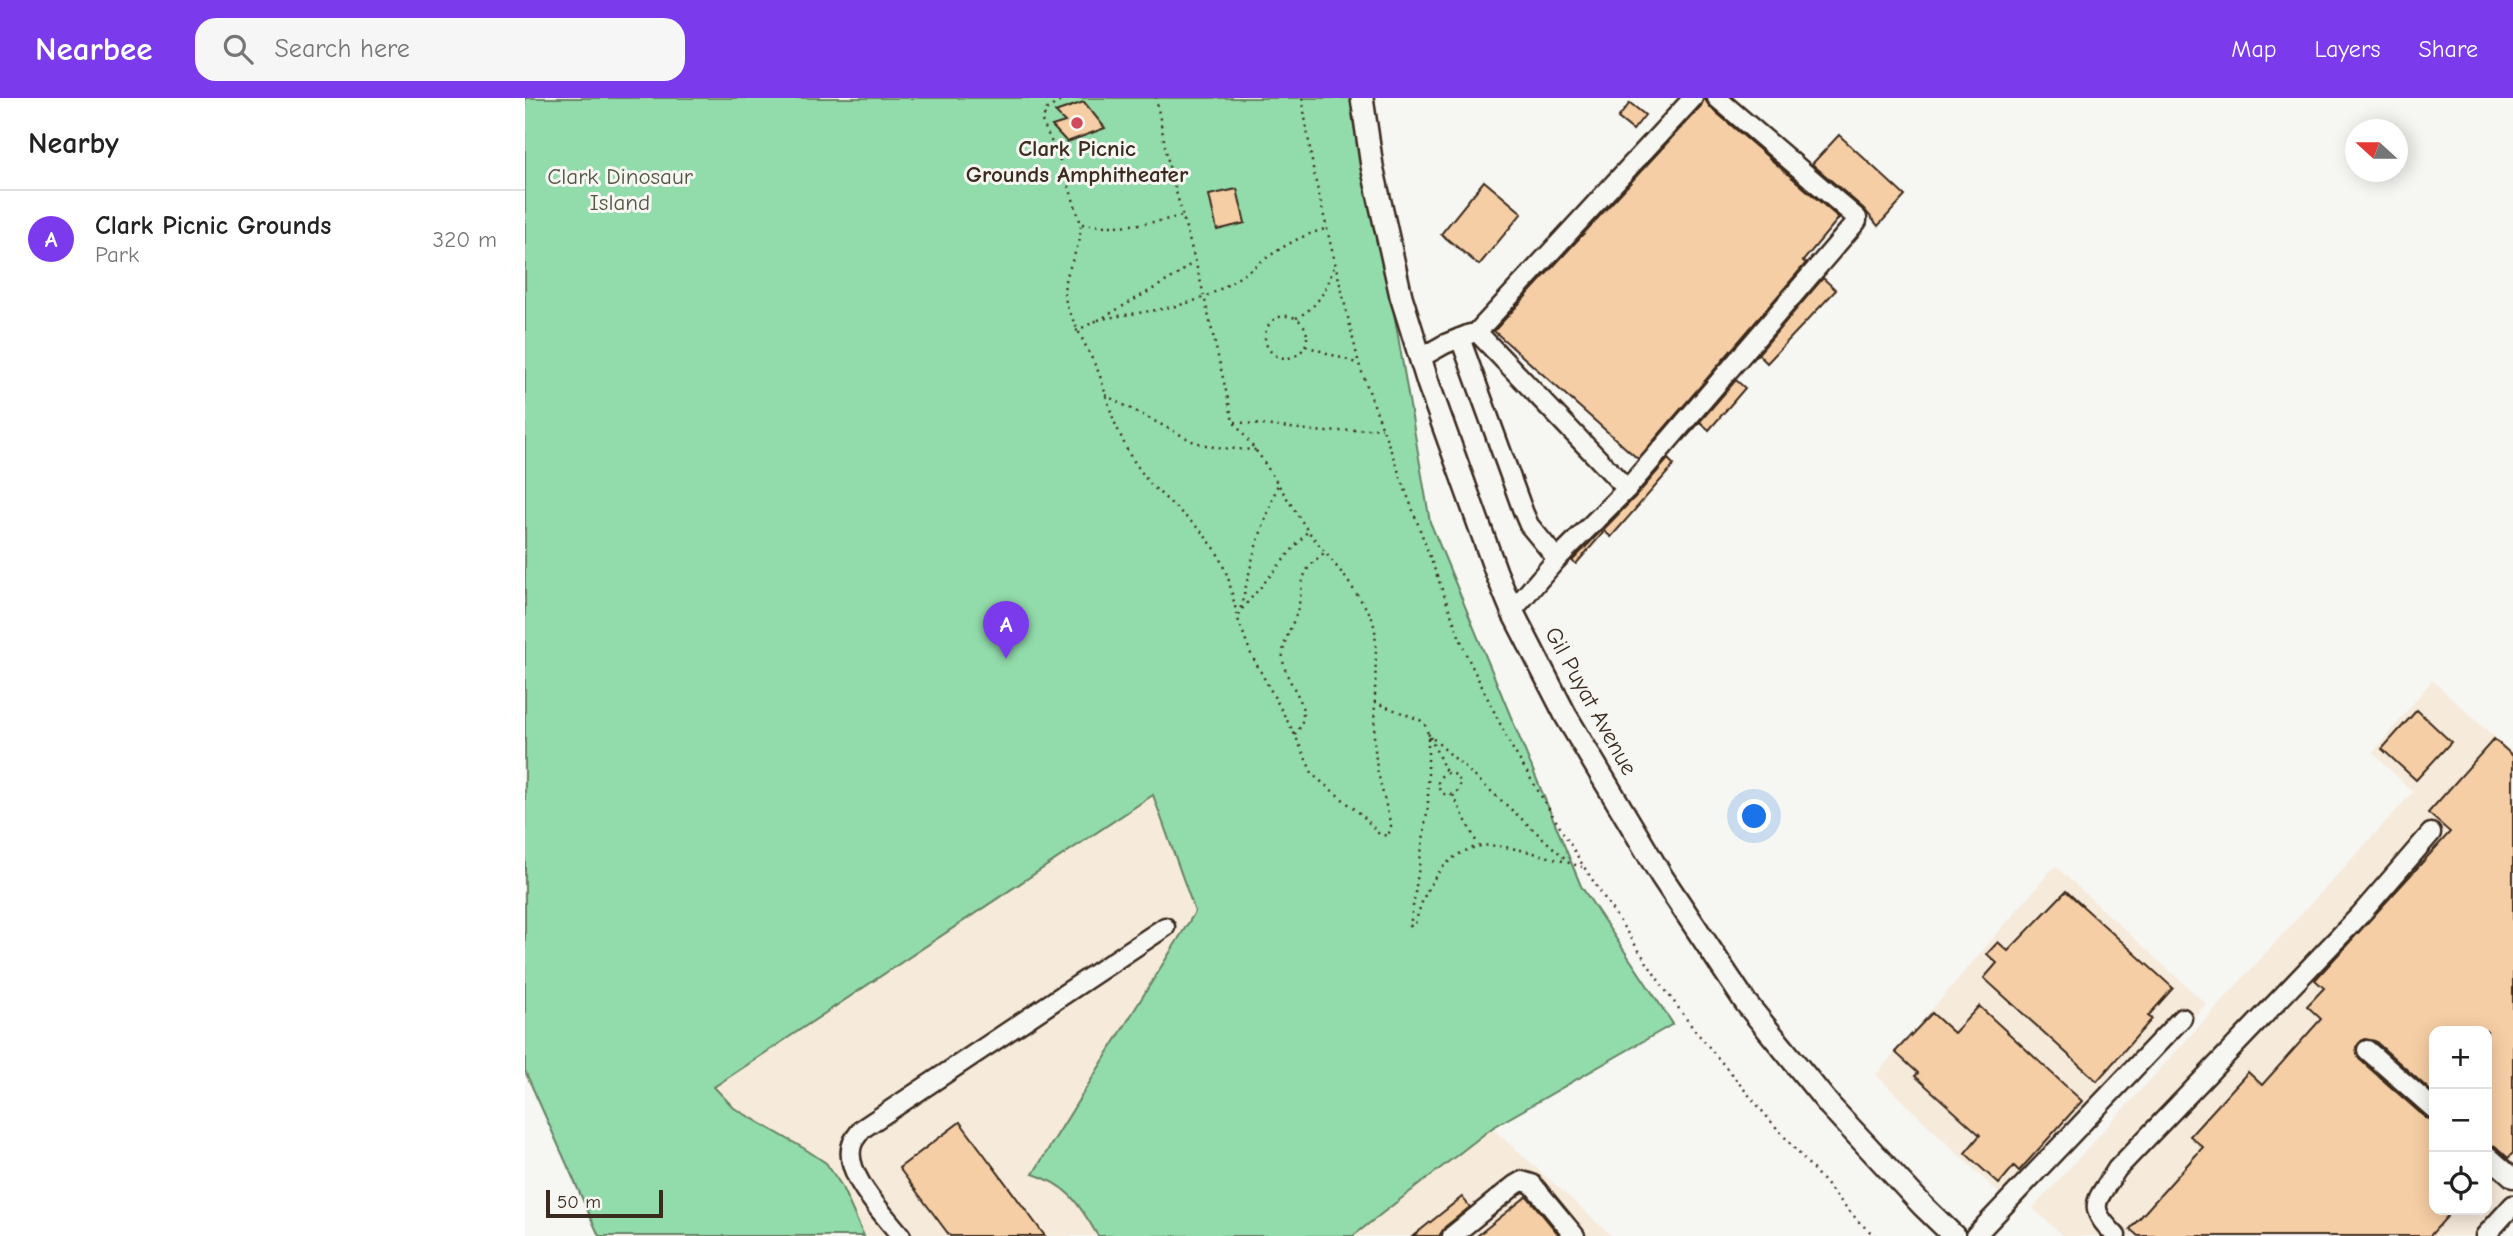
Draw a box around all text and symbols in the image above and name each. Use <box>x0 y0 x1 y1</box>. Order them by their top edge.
search box <box>195 18 685 81</box>
text: Nearbee <box>35 30 153 68</box>
icon: search <box>219 30 257 68</box>
text: Search here <box>275 34 410 64</box>
text: Map <box>2231 35 2277 63</box>
text: Layers <box>2315 35 2380 63</box>
text: Share <box>2418 35 2478 63</box>
marker: Clark Picnic Grounds Amphitheater <box>1069 115 1085 131</box>
north arrow <box>2345 119 2408 182</box>
text: Nearby <box>28 126 119 161</box>
place label: Clark Picnic Grounds Amphitheater <box>966 135 1189 188</box>
park label: Clark Dinosaur Island <box>547 163 694 216</box>
text: Clark Picnic Grounds <box>95 211 331 241</box>
text: A <box>45 226 57 253</box>
text: 320 m <box>433 226 497 253</box>
text: Park <box>95 241 139 268</box>
pin: A <box>983 601 1029 659</box>
street label: Gil Puyat Avenue <box>1539 622 1643 780</box>
your location <box>1737 799 1771 833</box>
map controls <box>2429 1026 2492 1215</box>
button: + <box>2429 1026 2492 1089</box>
button: − <box>2429 1089 2492 1152</box>
button: locate <box>2429 1152 2492 1215</box>
scale bar <box>546 1187 663 1219</box>
text: 50 m <box>557 1191 601 1213</box>

